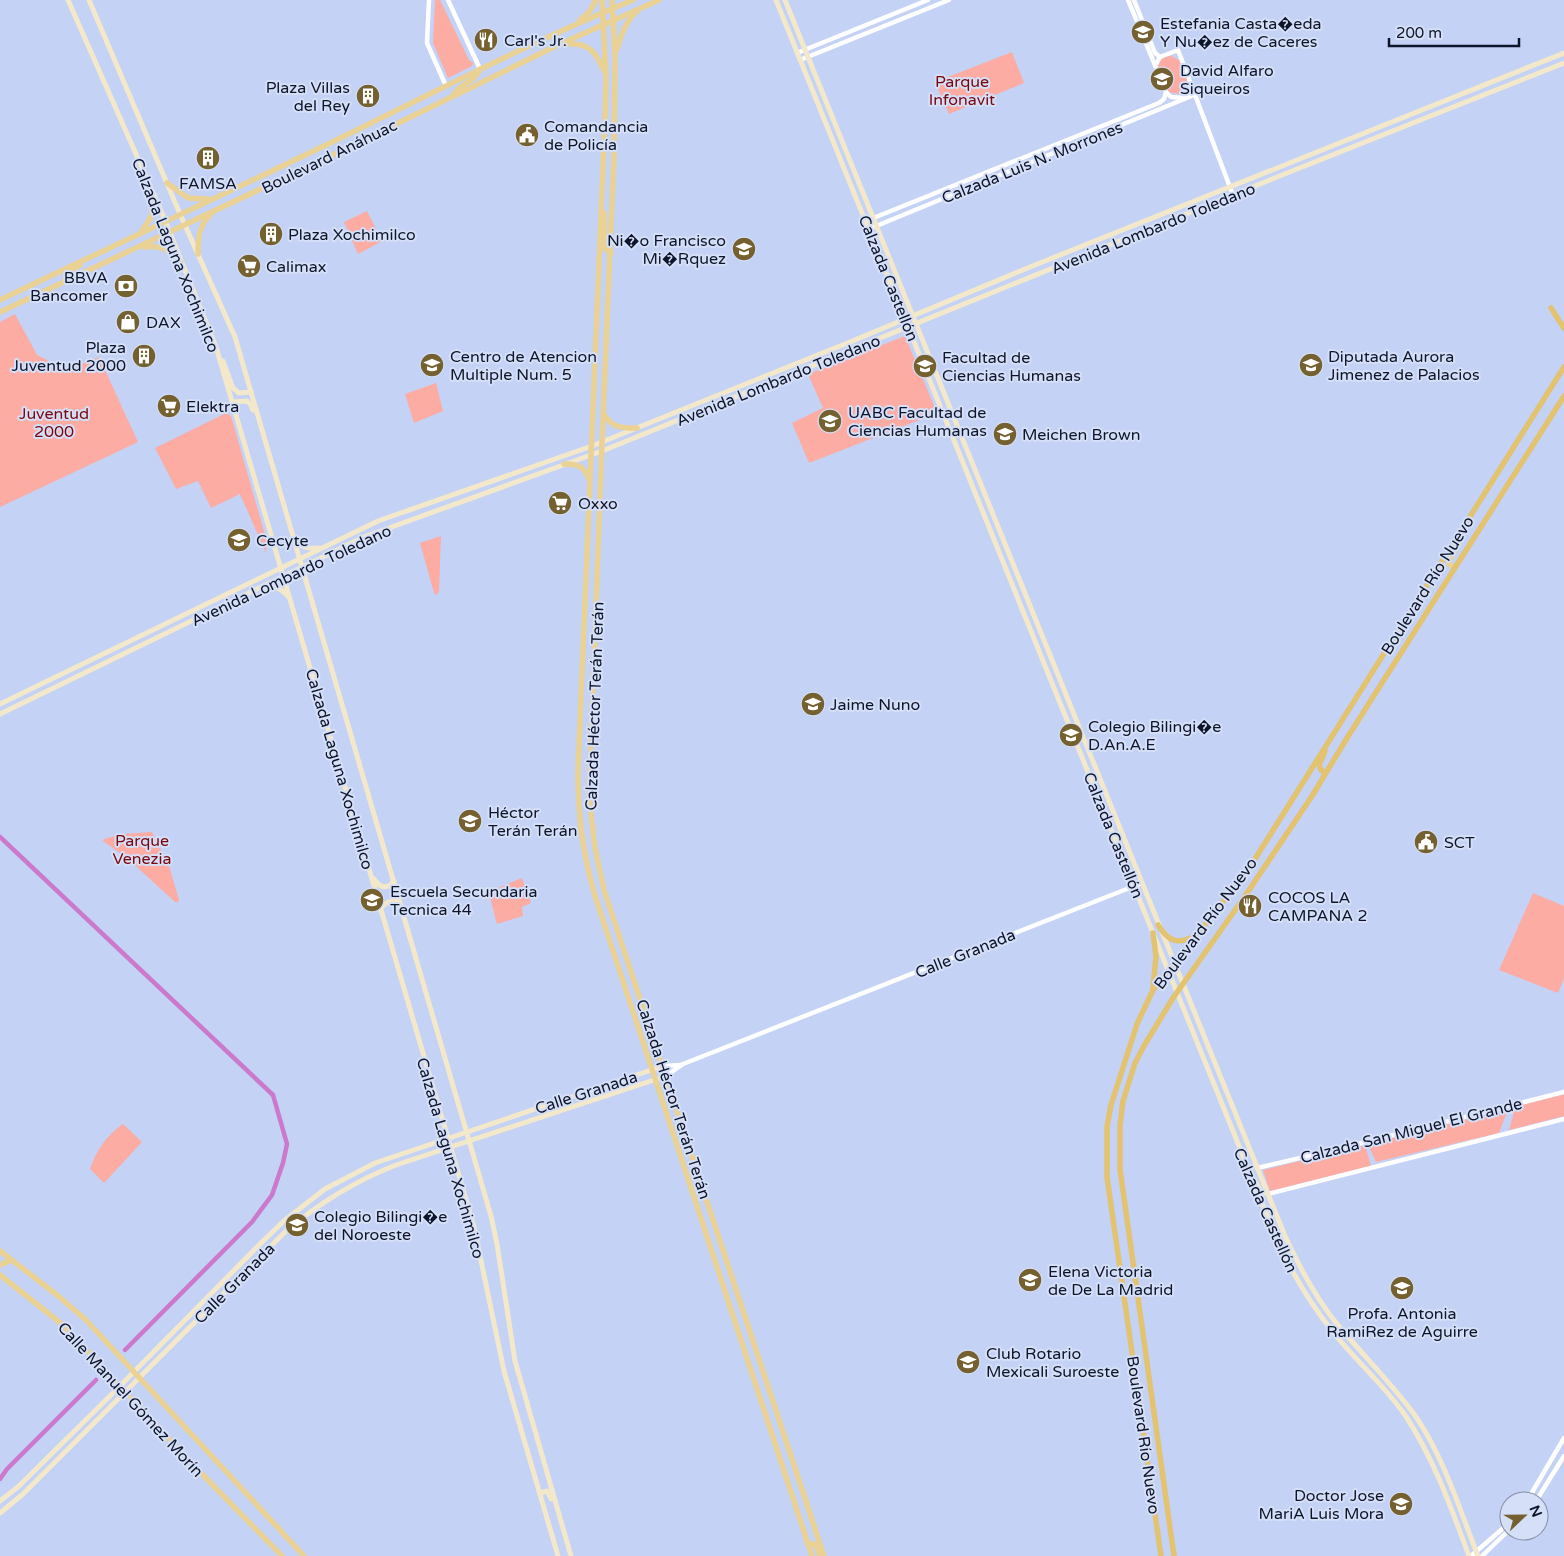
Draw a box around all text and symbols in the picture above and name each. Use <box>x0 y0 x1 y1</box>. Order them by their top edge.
place label: Estefania Casta�eda Y Nu�ez de Caceres <box>1160 14 1322 52</box>
scale bar <box>1389 15 1519 47</box>
school or university icon: Estefania Casta�eda Y Nu�ez de Caceres <box>1130 19 1156 45</box>
text: 200 m <box>1396 24 1442 42</box>
restaurant icon: Carl's Jr. <box>473 27 499 53</box>
place label: Carl's Jr. <box>504 31 567 51</box>
place label: David Alfaro Siqueiros <box>1180 61 1274 99</box>
school or university icon: David Alfaro Siqueiros <box>1149 66 1175 92</box>
park label: Parque Infonavit <box>929 72 995 110</box>
place label: Plaza Villas del Rey <box>266 78 350 116</box>
building icon: Plaza Villas del Rey <box>355 83 381 109</box>
street label: Boulevard Anáhuac <box>258 115 401 198</box>
place label: Comandancia de Policía <box>544 117 648 155</box>
street label: Calzada Luis N. Morrones <box>939 117 1126 208</box>
public building icon: Comandancia de Policía <box>514 122 540 148</box>
building icon: FAMSA <box>195 145 221 171</box>
street label: Calzada Laguna Xochimilco <box>127 155 223 356</box>
place label: FAMSA <box>179 174 237 194</box>
street label: Avenida Lombardo Toledano <box>1048 179 1258 279</box>
street label: Calzada Castellón <box>854 212 923 344</box>
building icon: Plaza Xochimilco <box>258 221 284 247</box>
place label: Plaza Xochimilco <box>288 225 416 245</box>
place label: Ni�o Francisco Mi�Rquez <box>607 231 726 269</box>
school or university icon: Ni�o Francisco Mi�Rquez <box>731 236 757 262</box>
supermarket icon: Calimax <box>236 253 262 279</box>
place label: Calimax <box>266 257 326 277</box>
place label: BBVA Bancomer <box>30 268 109 306</box>
bank icon: BBVA Bancomer <box>113 273 139 299</box>
shop icon: DAX <box>115 309 141 335</box>
place label: DAX <box>146 313 181 333</box>
street label: Avenida Lombardo Toledano <box>673 331 883 431</box>
place label: Plaza Juventud 2000 <box>12 338 126 376</box>
building icon: Plaza Juventud 2000 <box>131 343 157 369</box>
place label: Centro de Atencion Multiple Num. 5 <box>450 347 597 385</box>
place label: Diputada Aurora Jimenez de Palacios <box>1328 347 1480 385</box>
place label: Facultad de Ciencias Humanas <box>942 348 1081 386</box>
school or university icon: Centro de Atencion Multiple Num. 5 <box>419 352 445 378</box>
school or university icon: Diputada Aurora Jimenez de Palacios <box>1298 352 1324 378</box>
school or university icon: Facultad de Ciencias Humanas <box>912 353 938 379</box>
supermarket icon: Elektra <box>156 393 182 419</box>
place label: Elektra <box>186 397 239 417</box>
place label: UABC Facultad de Ciencias Humanas <box>848 403 987 441</box>
park label: Juventud 2000 <box>19 404 89 442</box>
school or university icon: UABC Facultad de Ciencias Humanas <box>817 408 843 434</box>
school or university icon: Meichen Brown <box>992 421 1018 447</box>
place label: Meichen Brown <box>1022 425 1140 445</box>
supermarket icon: Oxxo <box>547 490 573 516</box>
place label: Oxxo <box>578 494 618 514</box>
street label: Boulevard Río Nuevo <box>1377 513 1479 659</box>
street label: Avenida Lombardo Toledano <box>188 521 395 631</box>
school or university icon: Cecyte <box>226 527 252 553</box>
place label: Cecyte <box>256 531 308 551</box>
street label: Calzada Héctor Terán Terán <box>581 601 609 811</box>
street label: Calzada Laguna Xochimilco <box>301 666 377 872</box>
school or university icon: Jaime Nuno <box>800 691 826 717</box>
place label: Jaime Nuno <box>830 695 920 715</box>
place label: Colegio Bilingi�e D.An.A.E <box>1088 717 1221 755</box>
school or university icon: Colegio Bilingi�e D.An.A.E <box>1058 722 1084 748</box>
street label: Calzada Castellón <box>1079 769 1148 901</box>
place label: Héctor Terán Terán <box>488 803 577 841</box>
school or university icon: Héctor Terán Terán <box>457 808 483 834</box>
public building icon: SCT <box>1413 829 1439 855</box>
park label: Parque Venezia <box>112 831 172 869</box>
place label: SCT <box>1444 833 1475 853</box>
street label: Boulevard Río Nuevo <box>1150 854 1262 993</box>
place label: Escuela Secundaria Tecnica 44 <box>390 882 537 920</box>
school or university icon: Escuela Secundaria Tecnica 44 <box>359 887 385 913</box>
place label: COCOS LA CAMPANA 2 <box>1268 888 1368 926</box>
restaurant icon: COCOS LA CAMPANA 2 <box>1237 893 1263 919</box>
street label: Calle Granada <box>912 925 1018 983</box>
street label: Calzada Héctor Terán Terán <box>631 997 715 1202</box>
street label: Calzada Laguna Xochimilco <box>412 1055 488 1261</box>
street label: Calle Granada <box>533 1067 640 1119</box>
street label: Calzada San Miguel El Grande <box>1298 1094 1524 1168</box>
street label: Calzada Castellón <box>1229 1145 1302 1276</box>
place label: Colegio Bilingi�e del Noroeste <box>314 1207 447 1245</box>
school or university icon: Colegio Bilingi�e del Noroeste <box>284 1212 310 1238</box>
street label: Calle Granada <box>190 1239 279 1328</box>
place label: Elena Victoria de De La Madrid <box>1048 1262 1173 1300</box>
school or university icon: Elena Victoria de De La Madrid <box>1017 1267 1043 1293</box>
school or university icon: Profa. Antonia RamiRez de Aguirre <box>1389 1275 1415 1301</box>
place label: Profa. Antonia RamiRez de Aguirre <box>1326 1304 1478 1342</box>
street label: Calle Manuel Gómez Morín <box>53 1318 207 1481</box>
place label: Club Rotario Mexicali Suroeste <box>986 1344 1119 1382</box>
school or university icon: Club Rotario Mexicali Suroeste <box>955 1349 981 1375</box>
street label: Boulevard Río Nuevo <box>1122 1355 1164 1516</box>
place label: Doctor Jose MariA Luis Mora <box>1259 1486 1384 1524</box>
school or university icon: Doctor Jose MariA Luis Mora <box>1388 1491 1414 1517</box>
north arrow <box>1499 1491 1549 1541</box>
text: N <box>1526 1503 1546 1520</box>

